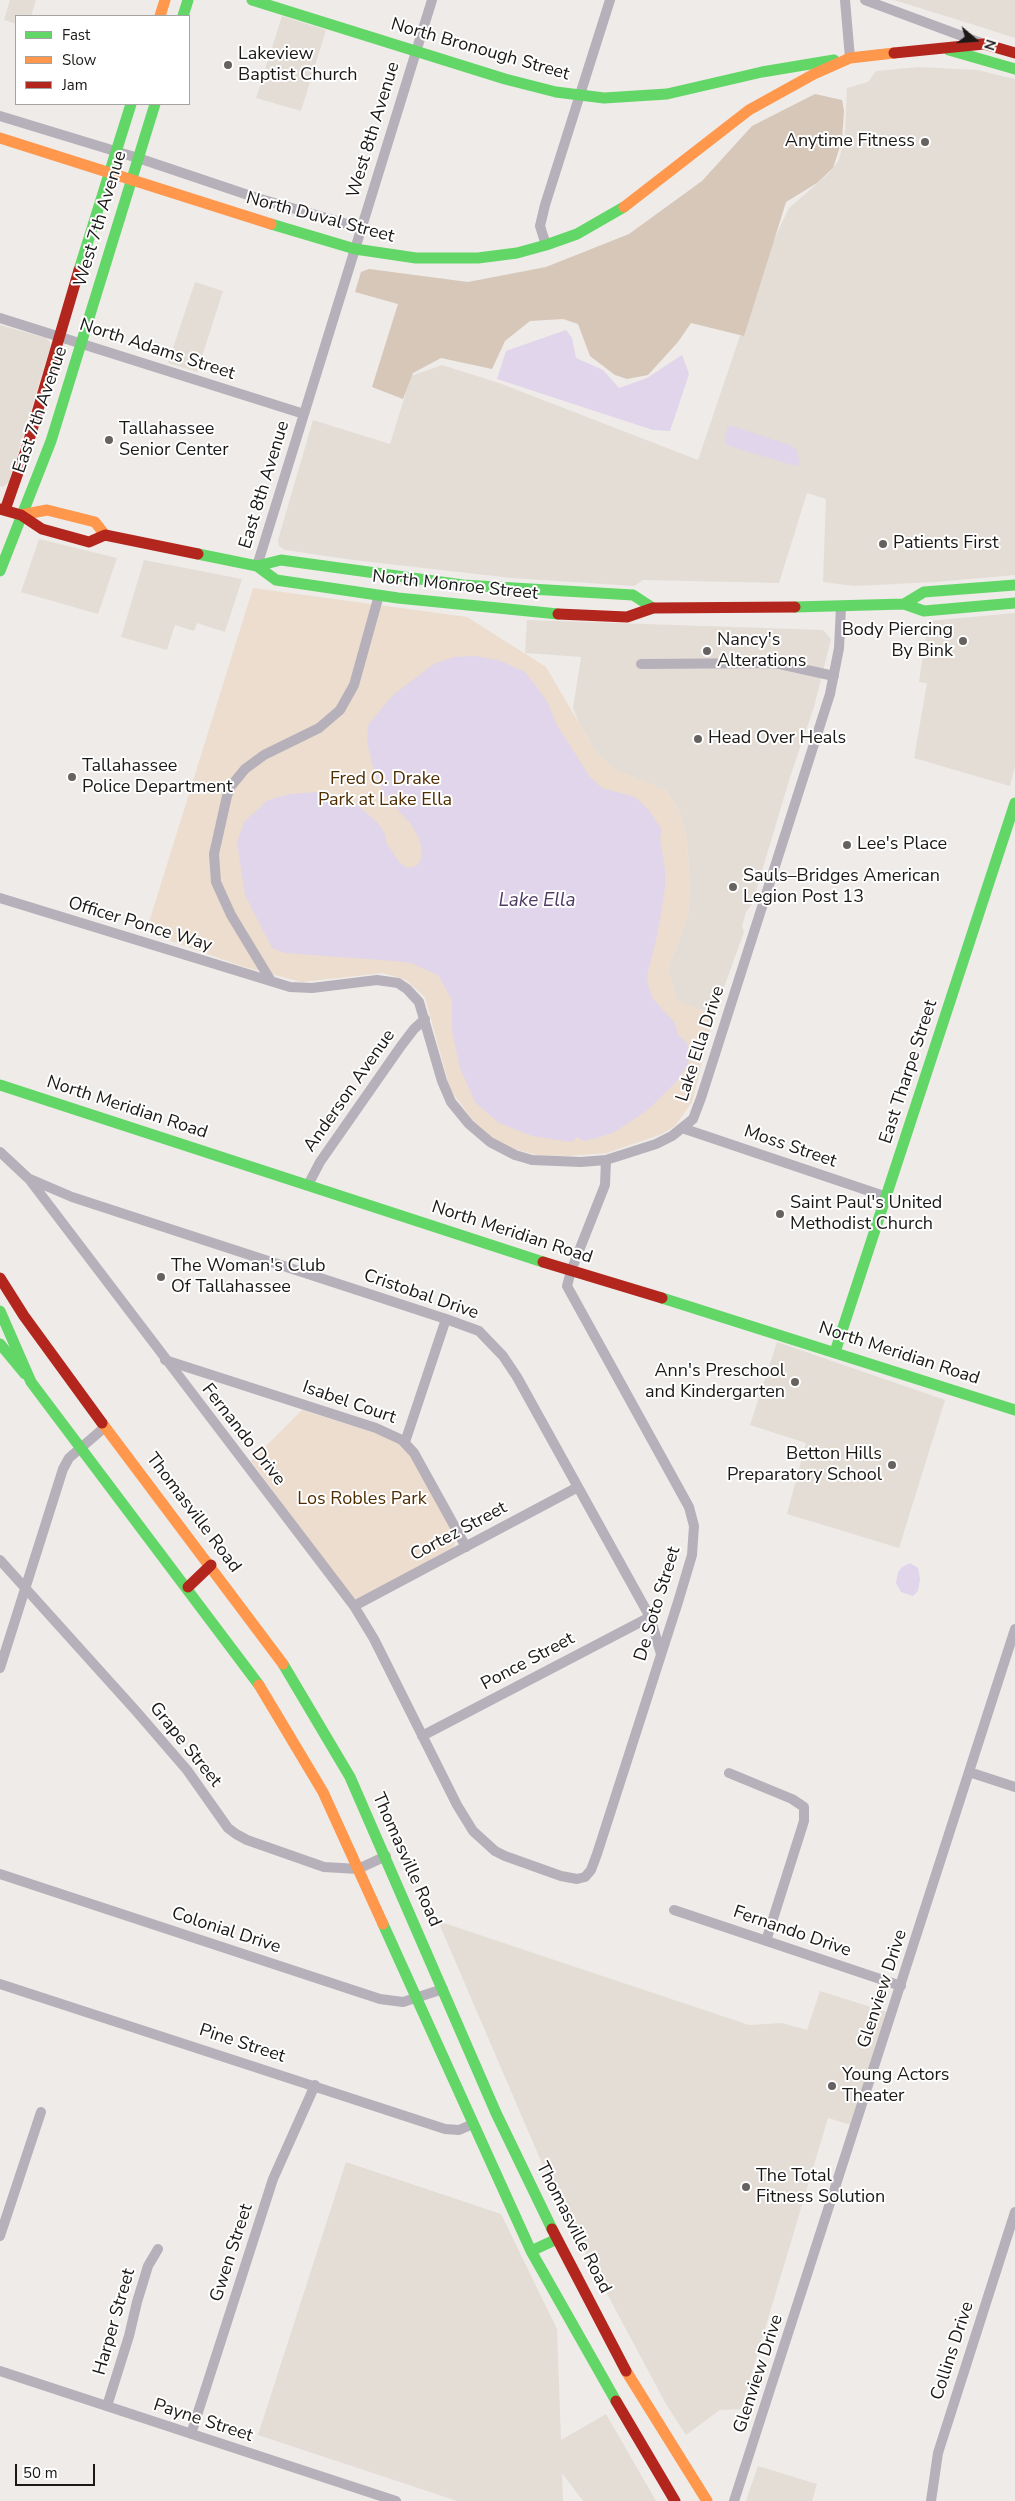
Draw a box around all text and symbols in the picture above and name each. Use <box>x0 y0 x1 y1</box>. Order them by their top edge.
street label: North Bronough Street <box>388 14 572 86</box>
legend <box>15 15 190 105</box>
north arrow <box>950 15 1000 65</box>
text: Fast <box>62 25 90 45</box>
text: N <box>979 37 1000 53</box>
place label: Lakeview Baptist Church <box>238 44 357 86</box>
text: Slow <box>62 50 96 70</box>
marker: Lakeview Baptist Church <box>222 59 234 71</box>
street label: West 8th Avenue <box>343 59 405 201</box>
text: Jam <box>62 75 88 95</box>
place label: Anytime Fitness <box>785 131 915 153</box>
marker: Anytime Fitness <box>919 136 931 148</box>
street label: West 7th Avenue <box>70 148 132 290</box>
street label: North Duval Street <box>244 188 396 248</box>
street label: North Adams Street <box>77 315 237 385</box>
street label: East 7th Avenue <box>9 344 73 476</box>
street label: East 8th Avenue <box>235 418 295 552</box>
place label: Tallahassee Senior Center <box>119 419 229 462</box>
marker: Tallahassee Senior Center <box>103 434 115 446</box>
place label: Patients First <box>893 533 999 555</box>
marker: Patients First <box>877 538 889 550</box>
street label: North Monroe Street <box>371 567 539 605</box>
place label: Body Piercing By Bink <box>842 620 953 662</box>
place label: Nancy's Alterations <box>717 630 806 672</box>
marker: Body Piercing By Bink <box>957 635 969 647</box>
marker: Nancy's Alterations <box>701 645 713 657</box>
place label: Head Over Heals <box>708 728 846 750</box>
marker: Head Over Heals <box>692 733 704 745</box>
place label: Tallahassee Police Department <box>82 756 233 799</box>
park label: Fred O. Drake Park at Lake Ella <box>318 769 452 812</box>
marker: Tallahassee Police Department <box>66 771 78 783</box>
place label: Lee's Place <box>857 834 947 856</box>
marker: Lee's Place <box>841 839 853 851</box>
place label: Sauls–Bridges American Legion Post 13 <box>743 866 940 909</box>
marker: Sauls–Bridges American Legion Post 13 <box>727 881 739 893</box>
water label: Lake Ella <box>498 890 576 912</box>
street label: Officer Ponce Way <box>65 893 215 957</box>
street label: Lake Ella Drive <box>672 983 730 1105</box>
street label: East Tharpe Street <box>876 997 942 1147</box>
street label: Anderson Avenue <box>300 1026 400 1156</box>
street label: North Meridian Road <box>44 1072 210 1144</box>
street label: Moss Street <box>741 1121 839 1173</box>
place label: Saint Paul's United Methodist Church <box>790 1193 942 1236</box>
street label: North Meridian Road <box>429 1197 595 1269</box>
marker: Saint Paul's United Methodist Church <box>774 1208 786 1220</box>
place label: The Woman's Club Of Tallahassee <box>171 1256 325 1298</box>
street label: Cristobal Drive <box>361 1265 481 1325</box>
marker: The Woman's Club Of Tallahassee <box>155 1271 167 1283</box>
street label: North Meridian Road <box>816 1318 982 1390</box>
place label: Ann's Preschool and Kindergarten <box>645 1361 785 1404</box>
marker: Ann's Preschool and Kindergarten <box>789 1376 801 1388</box>
street label: Isabel Court <box>299 1377 399 1429</box>
street label: Fernando Drive <box>197 1380 289 1490</box>
place label: Betton Hills Preparatory School <box>727 1444 882 1486</box>
street label: Thomasville Road <box>141 1449 245 1577</box>
marker: Betton Hills Preparatory School <box>886 1459 898 1471</box>
park label: Los Robles Park <box>297 1489 427 1511</box>
street label: Cortez Street <box>407 1498 511 1566</box>
street label: De Soto Street <box>630 1544 686 1664</box>
street label: Ponce Street <box>478 1628 578 1696</box>
street label: Grape Street <box>144 1698 226 1792</box>
street label: Thomasville Road <box>367 1790 445 1930</box>
street label: Fernando Drive <box>730 1902 854 1962</box>
street label: Colonial Drive <box>169 1903 283 1959</box>
street label: Glenview Drive <box>854 1927 912 2051</box>
street label: Pine Street <box>196 2020 288 2068</box>
place label: Young Actors Theater <box>842 2065 949 2108</box>
marker: Young Actors Theater <box>826 2080 838 2092</box>
street label: Thomasville Road <box>531 2159 615 2297</box>
place label: The Total Fitness Solution <box>756 2166 885 2208</box>
marker: The Total Fitness Solution <box>740 2181 752 2193</box>
street label: Gwen Street <box>206 2201 258 2305</box>
street label: Harper Street <box>89 2266 141 2378</box>
street label: Collins Drive <box>927 2299 979 2403</box>
street label: Glenview Drive <box>730 2312 788 2436</box>
street label: Payne Street <box>151 2395 255 2447</box>
scale bar <box>18 2454 98 2486</box>
text: 50 m <box>23 2463 58 2483</box>

